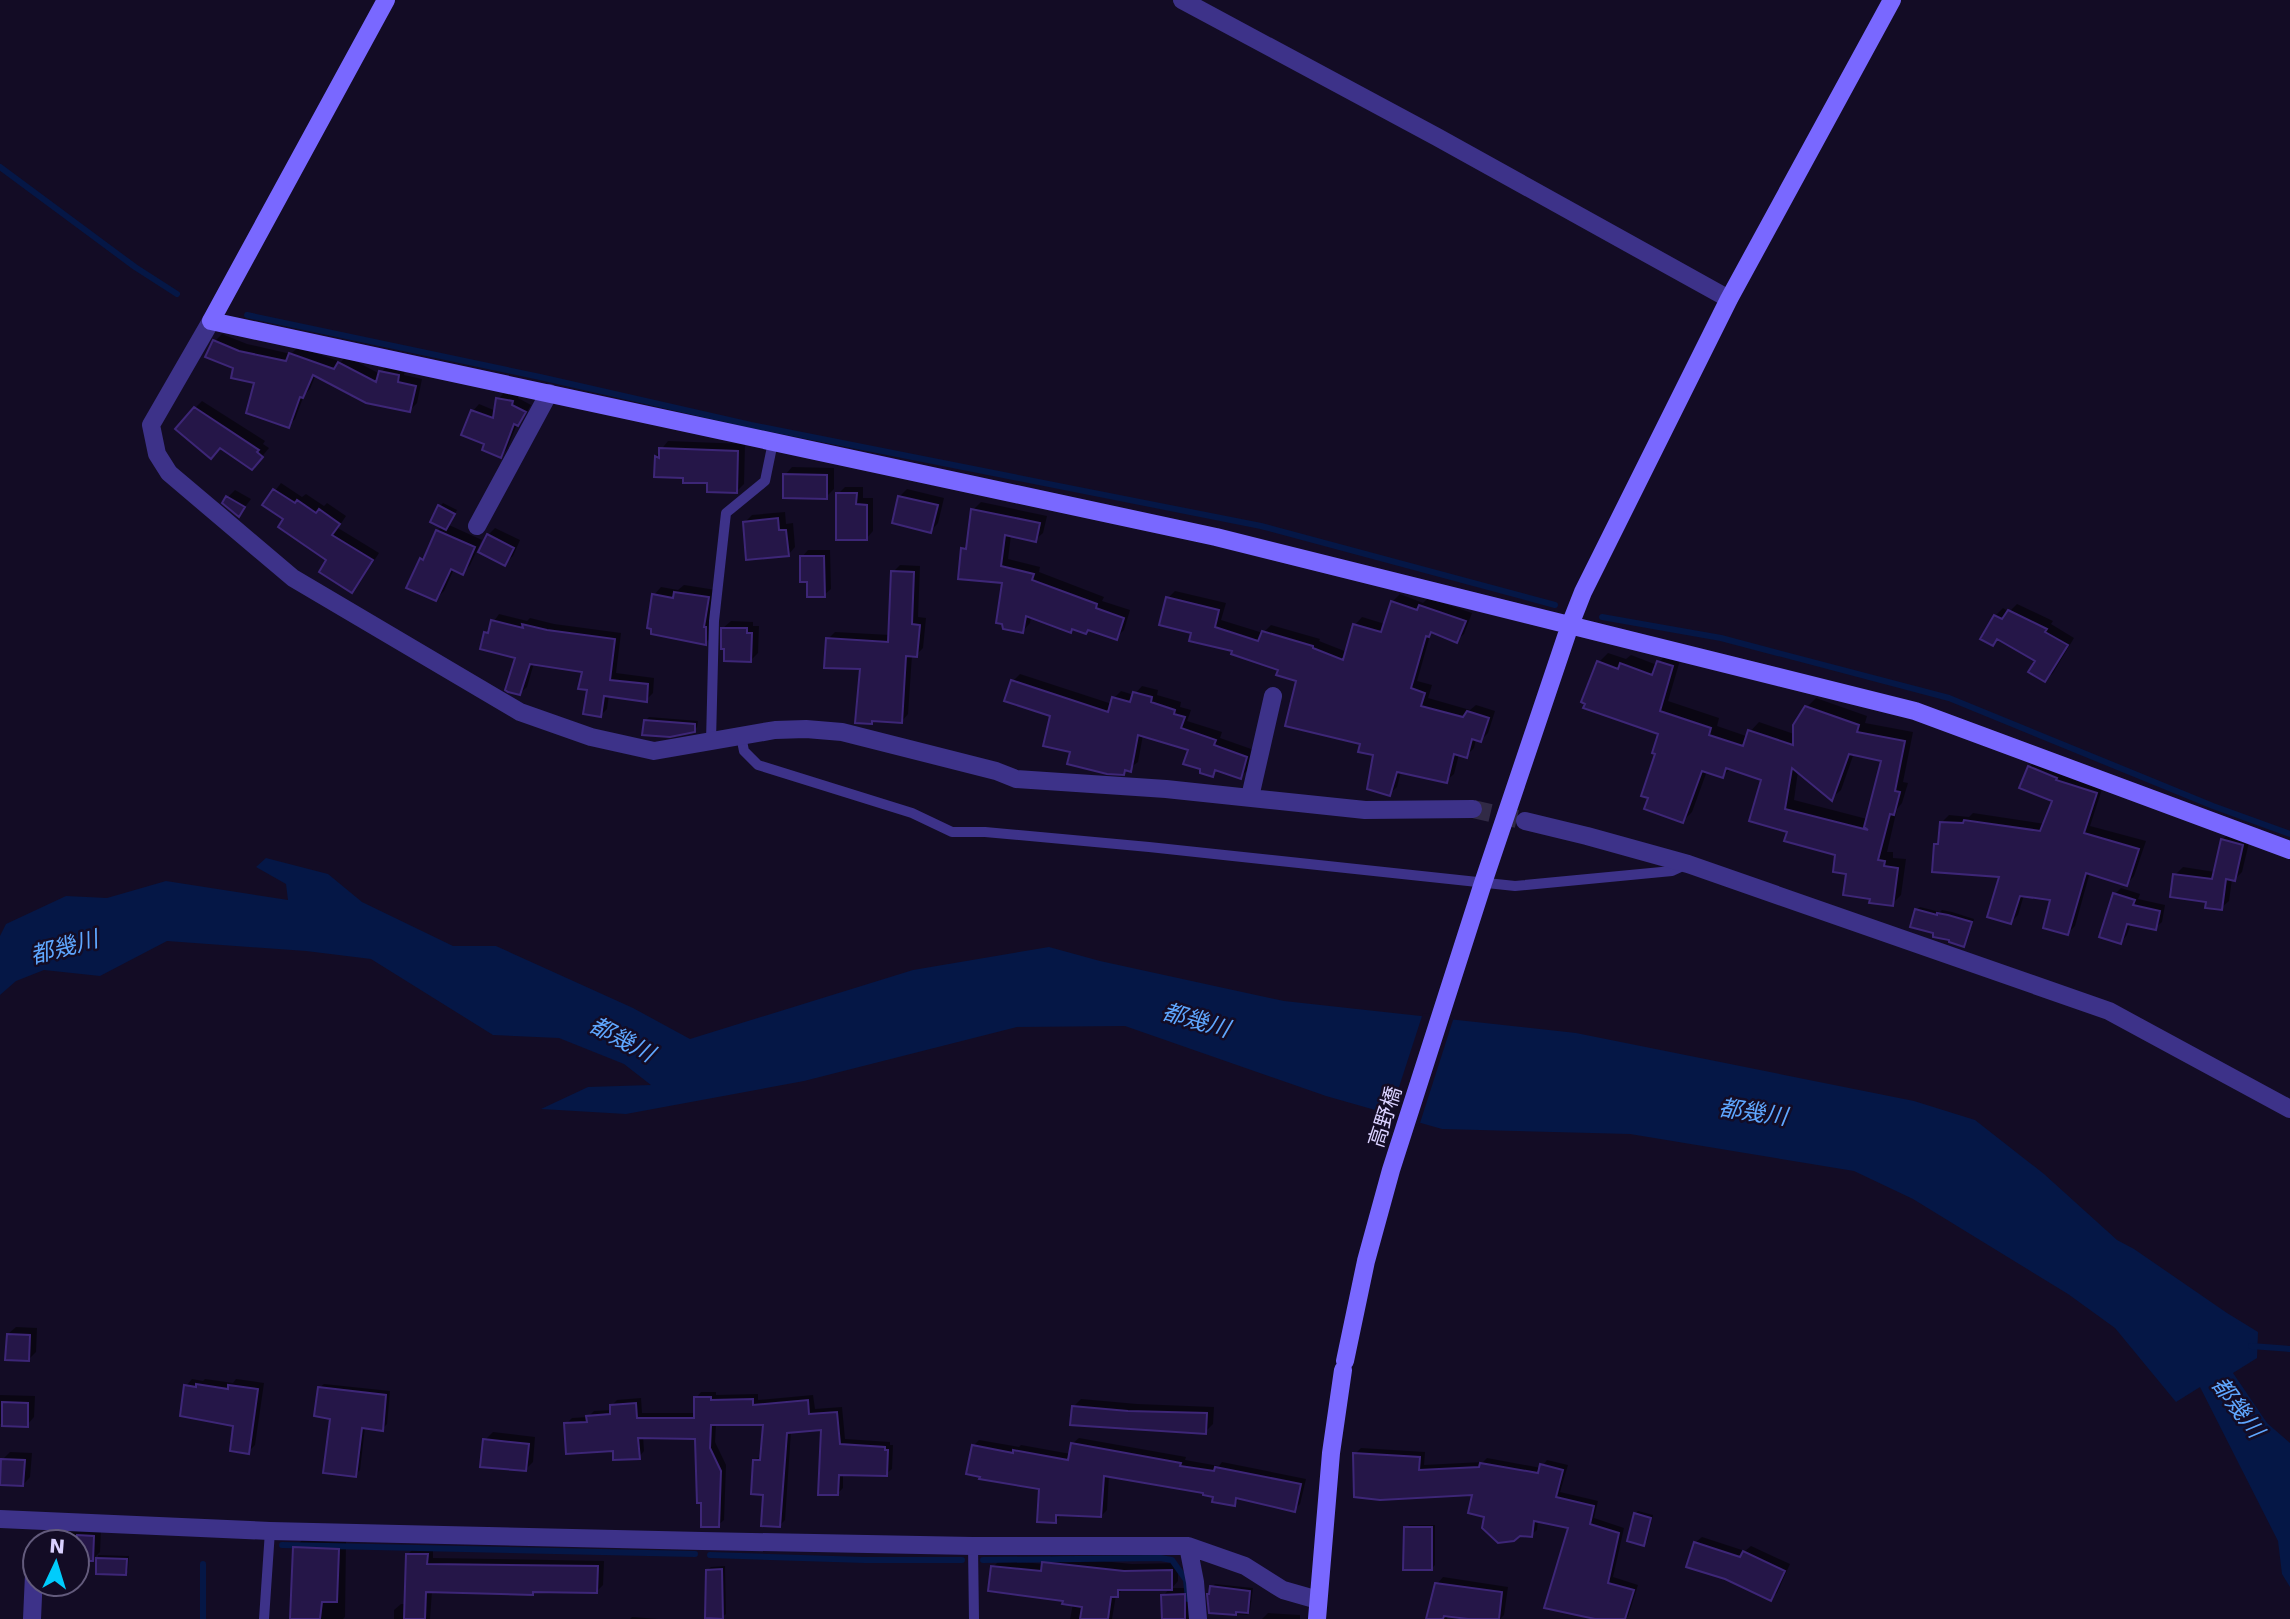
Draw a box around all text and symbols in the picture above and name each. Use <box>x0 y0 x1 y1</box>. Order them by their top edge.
water label: 都幾川 <box>27 925 104 968</box>
water label: 都幾川 <box>1159 998 1236 1043</box>
water label: 都幾川 <box>585 1011 661 1068</box>
street label: 高野橋 <box>1364 1083 1406 1151</box>
water label: 都幾川 <box>1717 1094 1792 1130</box>
water label: 都幾川 <box>2207 1372 2271 1445</box>
north arrow <box>21 1528 91 1598</box>
text: N <box>48 1535 66 1558</box>

